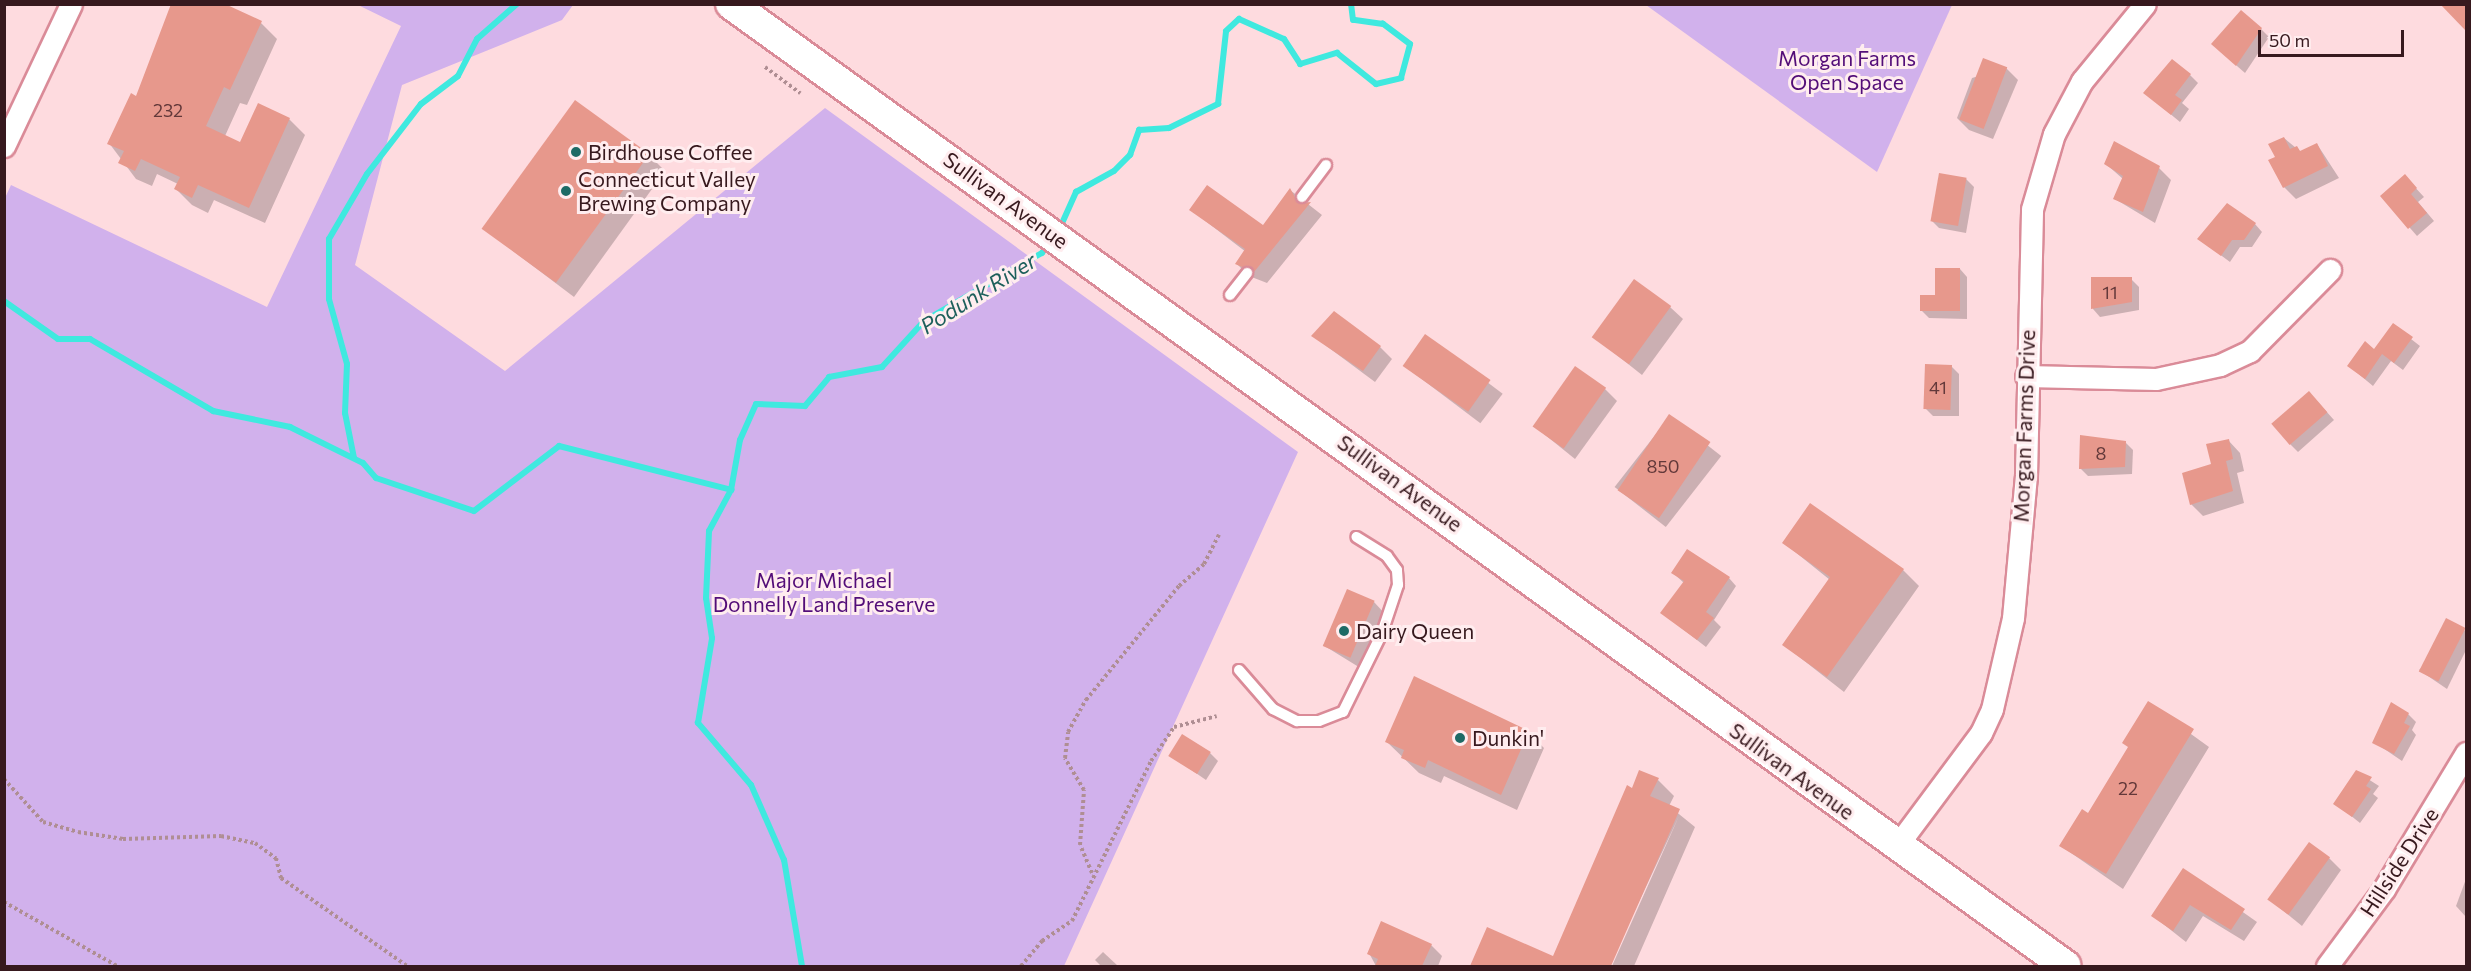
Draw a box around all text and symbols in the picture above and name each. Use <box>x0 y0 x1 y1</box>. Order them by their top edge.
scale bar <box>2261 18 2406 56</box>
text: 50 m <box>2269 29 2310 51</box>
park label: Morgan Farms Open Space <box>1778 45 1916 95</box>
house number: 232 <box>153 99 183 121</box>
place label: Birdhouse Coffee <box>588 139 753 165</box>
marker: Birdhouse Coffee <box>569 145 583 159</box>
street label: Sullivan Avenue <box>939 146 1073 254</box>
place label: Connecticut Valley Brewing Company <box>578 166 756 216</box>
marker: Connecticut Valley Brewing Company <box>559 184 573 198</box>
water label: Podunk River <box>915 247 1041 339</box>
house number: 11 <box>2102 281 2118 303</box>
street label: Morgan Farms Drive <box>2008 329 2040 523</box>
house number: 41 <box>1929 376 1947 398</box>
street label: Sullivan Avenue <box>1333 429 1467 537</box>
house number: 8 <box>2096 442 2106 464</box>
house number: 850 <box>1646 455 1680 477</box>
park label: Major Michael Donnelly Land Preserve <box>713 567 935 617</box>
place label: Dairy Queen <box>1356 618 1474 644</box>
marker: Dairy Queen <box>1337 624 1351 638</box>
street label: Sullivan Avenue <box>1725 717 1859 825</box>
place label: Dunkin' <box>1472 725 1544 751</box>
marker: Dunkin' <box>1453 731 1467 745</box>
house number: 22 <box>2118 777 2138 799</box>
street label: Hillside Drive <box>2354 803 2444 921</box>

